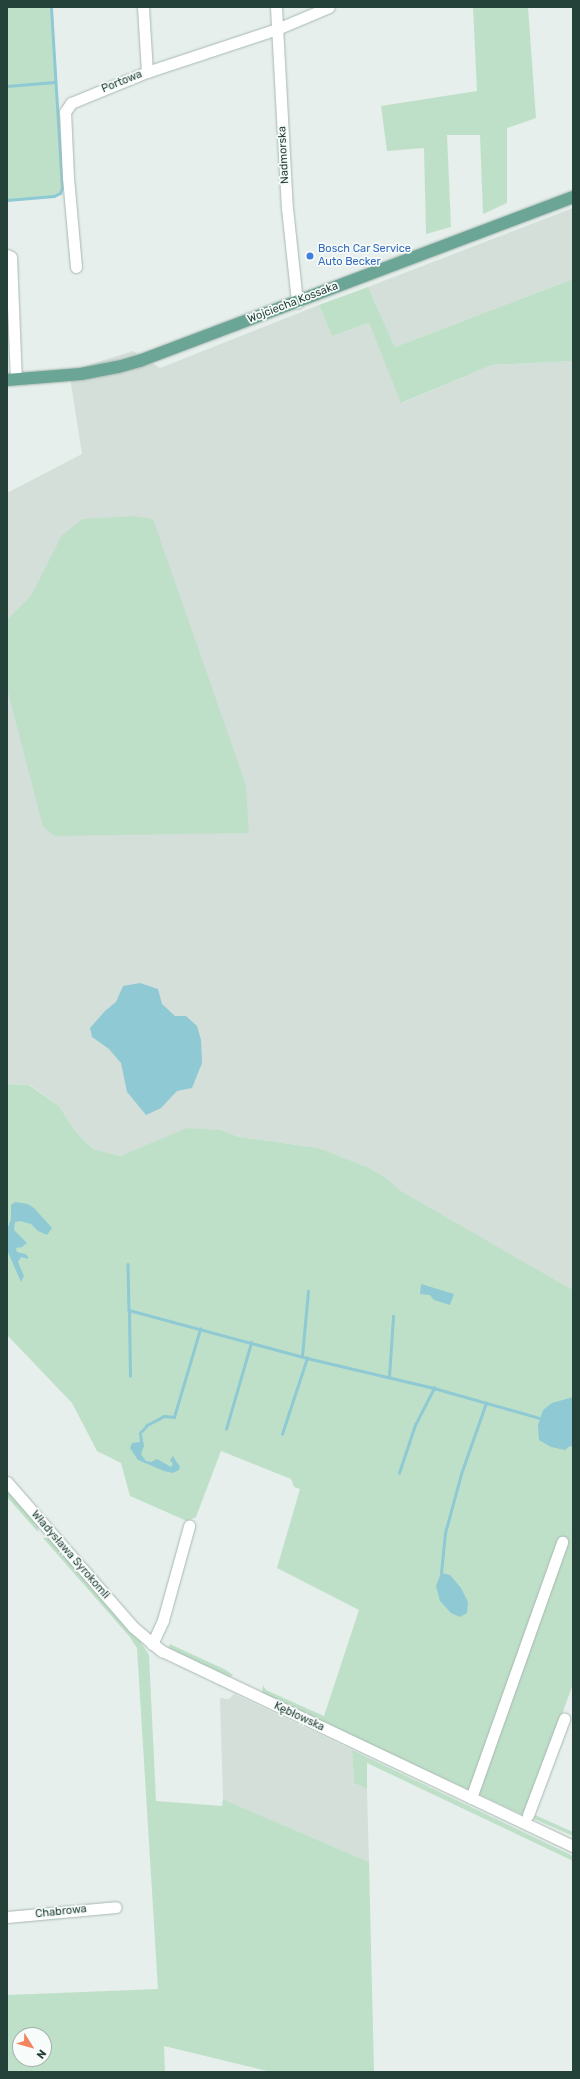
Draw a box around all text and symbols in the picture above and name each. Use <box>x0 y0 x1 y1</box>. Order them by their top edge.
street label: Portowa <box>100 68 144 96</box>
street label: Nadmorska <box>276 126 292 184</box>
place label: Bosch Car Service Auto Becker <box>318 243 411 269</box>
marker: Bosch Car Service Auto Becker <box>305 251 315 261</box>
street label: Wojciecha Kossaka <box>246 280 340 326</box>
street label: Władysława Syrokomli <box>28 1508 112 1602</box>
street label: Kębłowska <box>272 1700 326 1734</box>
street label: Chabrowa <box>35 1903 87 1921</box>
north arrow <box>12 2027 52 2067</box>
text: N <box>34 2047 49 2061</box>

